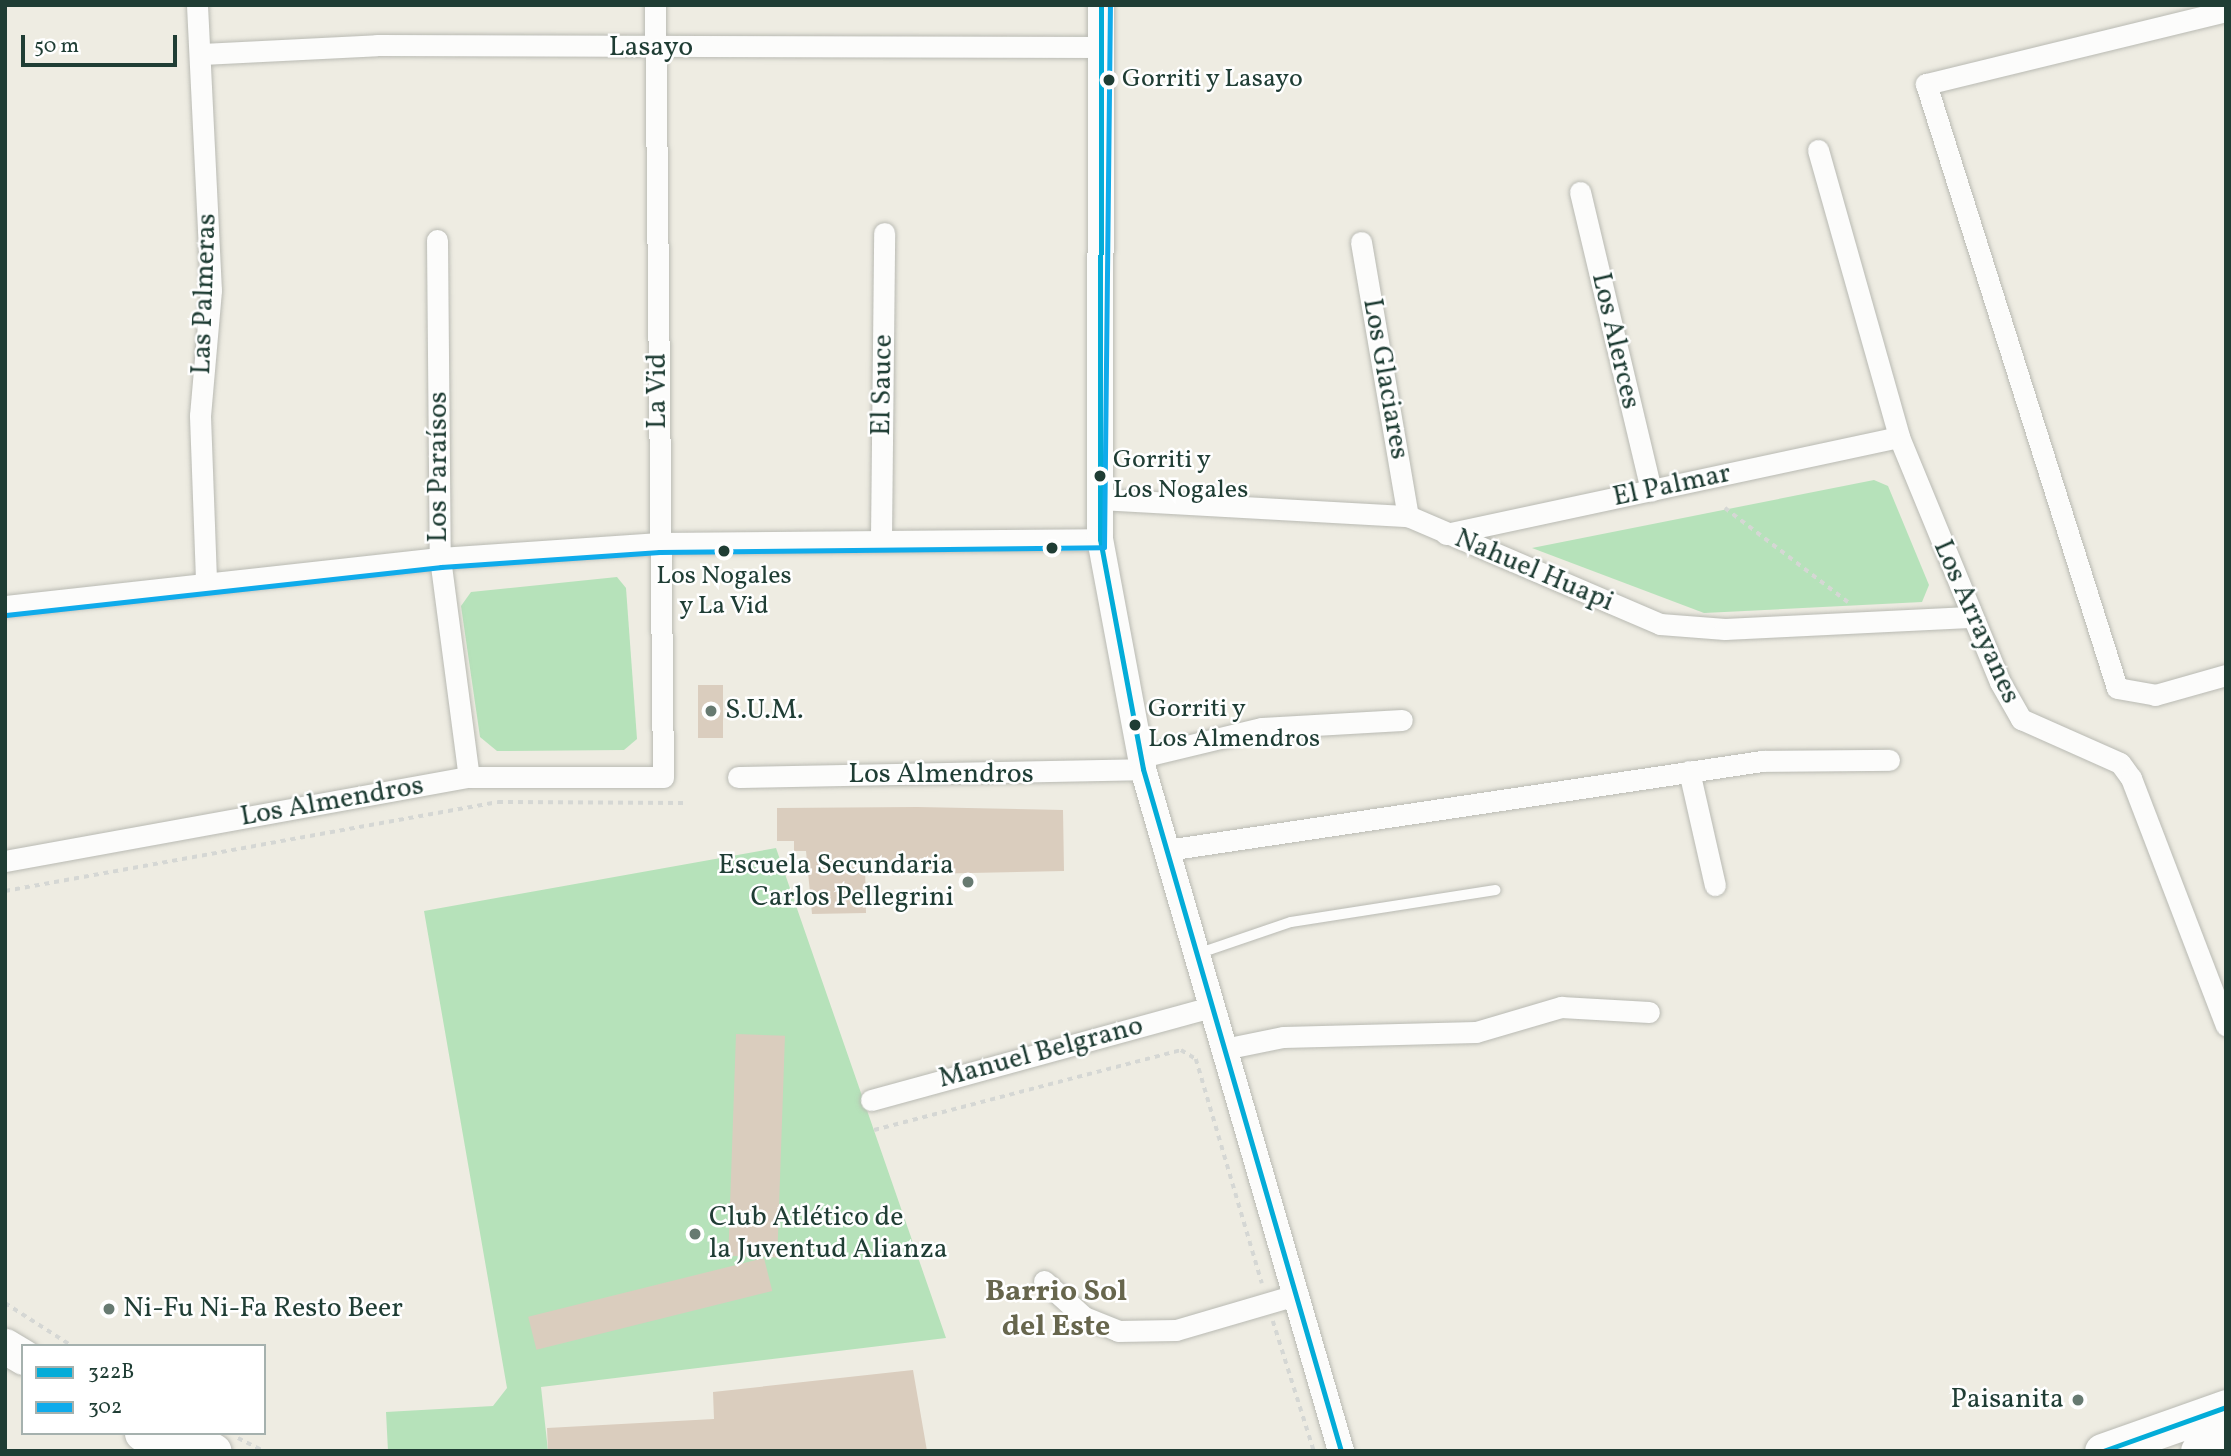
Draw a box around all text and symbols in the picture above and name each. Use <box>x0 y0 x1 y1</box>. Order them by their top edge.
scale bar <box>24 21 180 65</box>
street label: Lasayo <box>609 31 693 65</box>
text: 50 m <box>34 32 79 61</box>
place label: Gorriti y Lasayo <box>1122 64 1304 96</box>
marker: Gorriti y Lasayo <box>1102 73 1116 87</box>
street label: Las Palmeras <box>185 213 225 375</box>
street label: Los Alerces <box>1583 269 1647 413</box>
street label: Los Glaciares <box>1354 296 1416 462</box>
street label: El Sauce <box>865 334 901 436</box>
street label: La Vid <box>641 352 675 430</box>
street label: Los Paraísos <box>422 391 456 543</box>
place label: Gorriti y Los Nogales <box>1113 445 1248 506</box>
street label: El Palmar <box>1610 457 1734 515</box>
marker: Gorriti y Los Nogales <box>1093 469 1107 483</box>
street label: Nahuel Huapi <box>1449 522 1619 620</box>
street label: Los Arrayanes <box>1925 535 2027 709</box>
unlabelled marker <box>1045 541 1059 555</box>
marker: Los Nogales y La Vid <box>717 544 731 558</box>
place label: Los Nogales y La Vid <box>656 561 792 622</box>
place label: S.U.M. <box>725 694 804 728</box>
place label: Gorriti y Los Almendros <box>1148 694 1320 756</box>
marker: S.U.M. <box>703 703 719 719</box>
marker: Gorriti y Los Almendros <box>1128 718 1142 732</box>
street label: Los Almendros <box>848 758 1034 792</box>
street label: Los Almendros <box>238 769 426 835</box>
place label: Escuela Secundaria Carlos Pellegrini <box>718 849 954 915</box>
marker: Escuela Secundaria Carlos Pellegrini <box>960 874 976 890</box>
street label: Manuel Belgrano <box>935 1010 1147 1096</box>
place label: Club Atlético de la Juventud Alianza <box>709 1201 948 1267</box>
marker: Club Atlético de la Juventud Alianza <box>687 1226 703 1242</box>
district label: Barrio Sol del Este <box>985 1274 1127 1344</box>
place label: Ni-Fu Ni-Fa Resto Beer <box>123 1292 403 1326</box>
marker: Ni-Fu Ni-Fa Resto Beer <box>101 1301 117 1317</box>
legend <box>21 1344 266 1435</box>
text: 322B <box>88 1358 134 1387</box>
place label: Paisanita <box>1951 1383 2064 1417</box>
marker: Paisanita <box>2070 1392 2086 1408</box>
text: 302 <box>88 1393 122 1422</box>

